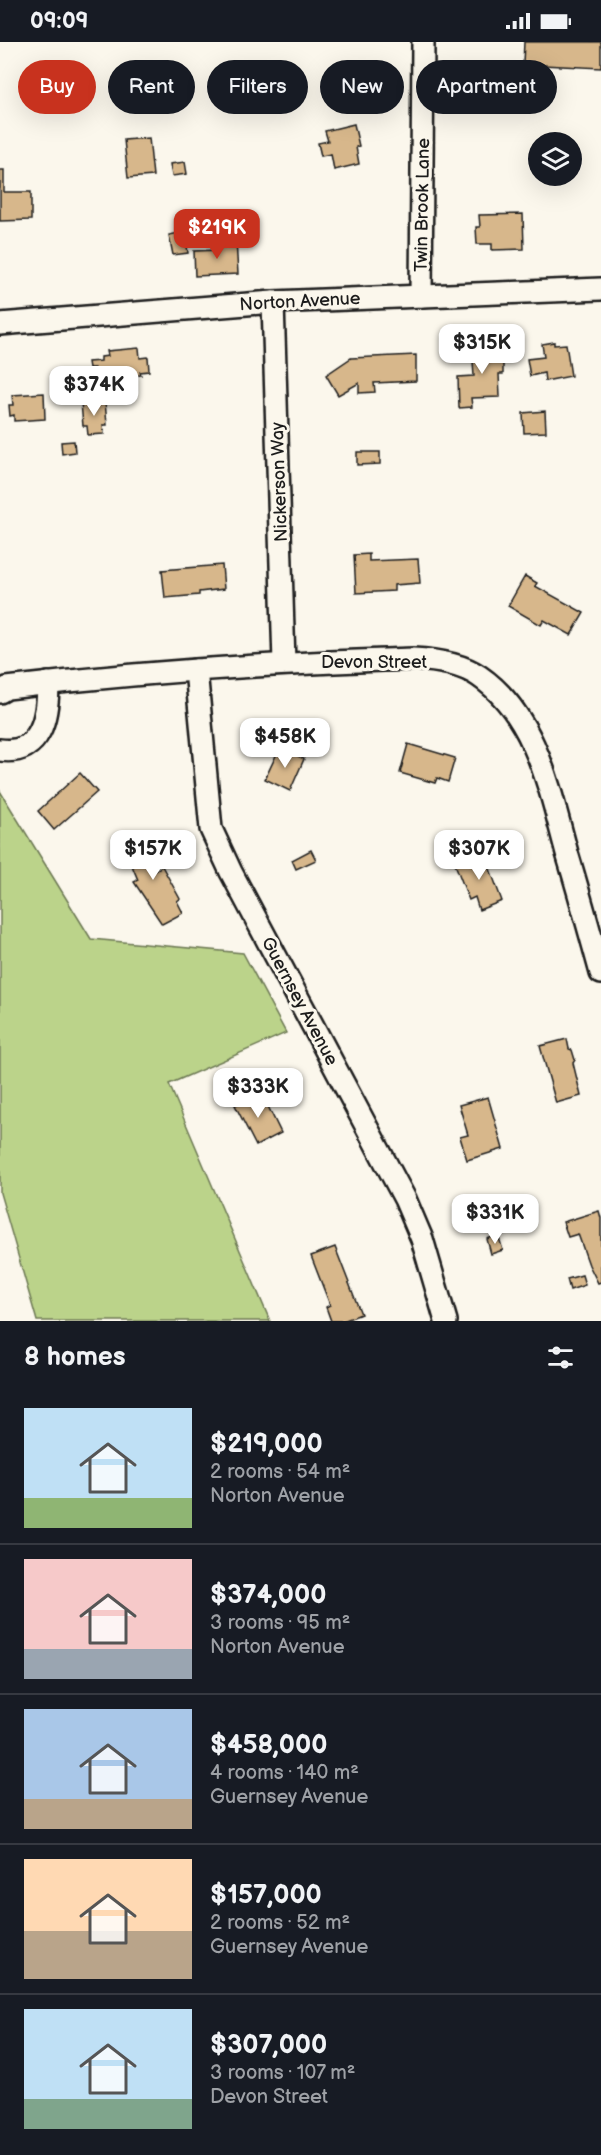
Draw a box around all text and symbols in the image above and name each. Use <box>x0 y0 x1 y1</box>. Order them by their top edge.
text: 09:09 <box>30 8 88 35</box>
chip: Buy <box>18 60 96 114</box>
chip: Rent <box>108 60 195 114</box>
chip: Filters <box>207 60 308 114</box>
chip: New <box>320 60 404 114</box>
chip: Apartment <box>416 60 557 114</box>
map controls <box>528 132 582 186</box>
button: layers <box>528 132 582 186</box>
street label: Twin Brook Lane <box>411 138 434 272</box>
pin: $219K <box>175 209 259 260</box>
text: $219K <box>188 216 246 240</box>
street label: Norton Avenue <box>239 288 361 315</box>
pin: $315K <box>440 324 524 375</box>
text: $315K <box>453 331 511 355</box>
pin: $374K <box>52 366 136 417</box>
text: $374K <box>63 373 125 397</box>
street label: Nickerson Way <box>267 421 292 542</box>
street label: Devon Street <box>321 652 428 673</box>
pin: $458K <box>243 718 327 769</box>
text: $458K <box>254 725 316 749</box>
pin: $157K <box>111 830 195 881</box>
pin: $307K <box>437 830 521 881</box>
text: $157K <box>124 837 182 861</box>
text: $307K <box>448 837 510 861</box>
street label: Guernsey Avenue <box>257 933 342 1069</box>
pin: $333K <box>216 1068 300 1119</box>
text: $333K <box>227 1075 289 1099</box>
pin: $331K <box>453 1194 537 1245</box>
text: $331K <box>466 1201 524 1225</box>
icon: filters <box>544 1341 577 1374</box>
text: 8 homes <box>24 1342 126 1373</box>
text: $219,000 <box>210 1429 323 1460</box>
icon: home <box>72 1432 144 1504</box>
text: 2 rooms · 54 m² <box>210 1460 350 1484</box>
text: Norton Avenue <box>210 1484 345 1508</box>
text: $374,000 <box>210 1580 326 1611</box>
icon: home <box>72 1583 144 1655</box>
text: 3 rooms · 95 m² <box>210 1611 350 1635</box>
text: Norton Avenue <box>210 1635 345 1659</box>
text: $458,000 <box>210 1730 327 1761</box>
icon: home <box>72 1733 144 1805</box>
text: 4 rooms · 140 m² <box>210 1761 359 1785</box>
text: Guernsey Avenue <box>210 1785 368 1809</box>
text: $157,000 <box>210 1880 322 1911</box>
icon: home <box>72 1883 144 1955</box>
text: 2 rooms · 52 m² <box>210 1911 350 1935</box>
text: Guernsey Avenue <box>210 1935 368 1959</box>
text: $307,000 <box>210 2030 327 2061</box>
icon: home <box>72 2033 144 2105</box>
text: 3 rooms · 107 m² <box>210 2061 355 2085</box>
text: Devon Street <box>210 2085 328 2109</box>

